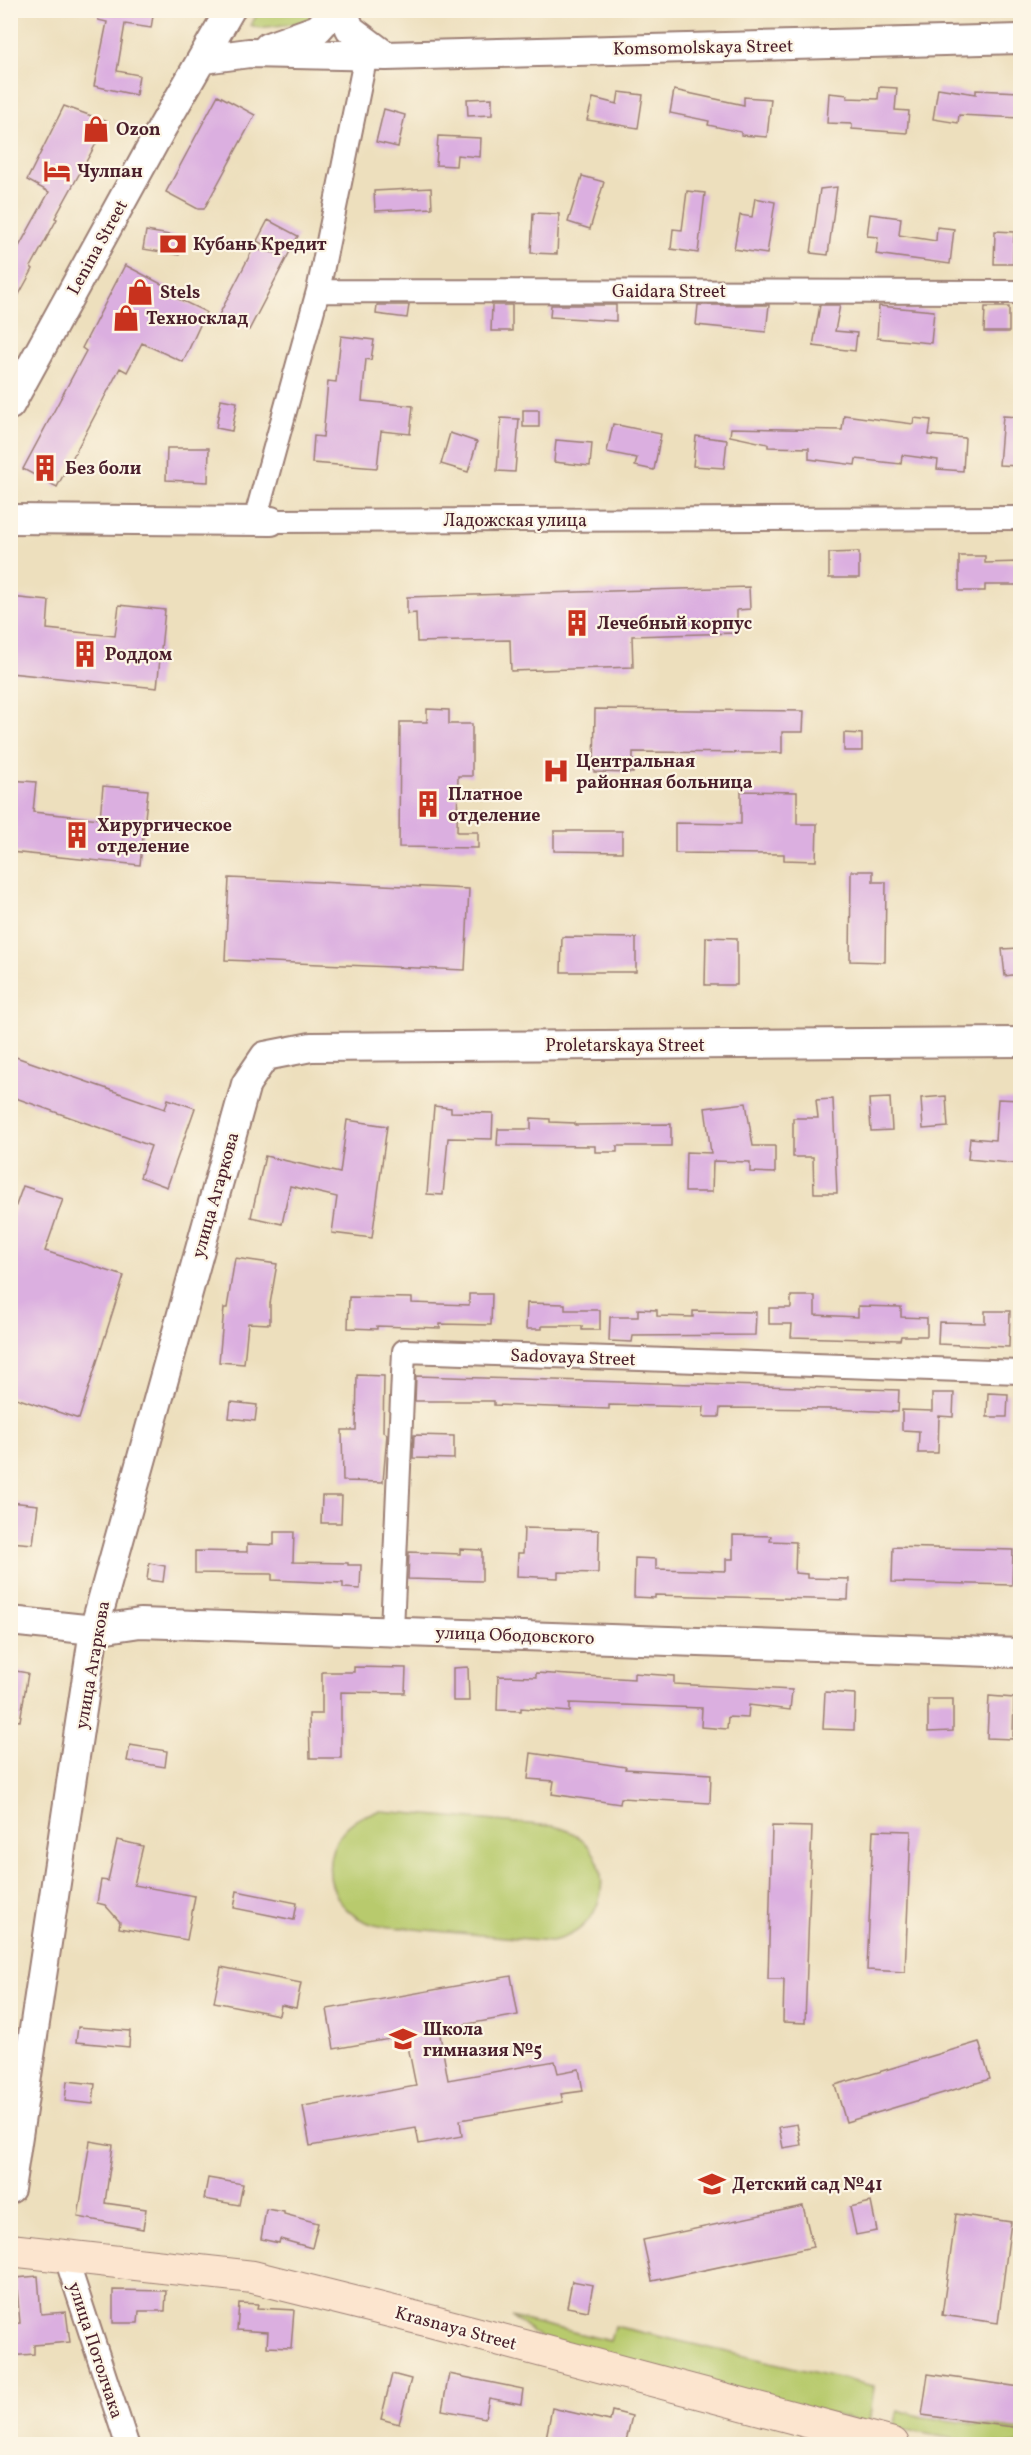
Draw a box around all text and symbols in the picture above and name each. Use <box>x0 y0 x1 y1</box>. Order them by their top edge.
street label: Komsomolskaya Street <box>613 34 793 63</box>
shop icon: Ozon <box>81 114 111 144</box>
place label: Ozon <box>116 118 161 143</box>
hotel icon: Чулпан <box>42 156 72 186</box>
place label: Чулпан <box>77 160 143 185</box>
street label: Lenina Street <box>62 196 135 300</box>
bank icon: Кубань Кредит <box>158 229 188 259</box>
place label: Кубань Кредит <box>193 233 327 258</box>
shop icon: Stels <box>125 277 155 307</box>
street label: Gaidara Street <box>612 280 726 305</box>
place label: Stels <box>160 281 200 306</box>
shop icon: Техносклад <box>111 303 141 333</box>
place label: Техносклад <box>146 307 248 332</box>
building icon: Без боли <box>30 453 60 483</box>
place label: Без боли <box>65 457 141 482</box>
street label: Ладожская улица <box>443 509 587 534</box>
building icon: Лечебный корпус <box>562 608 592 638</box>
place label: Лечебный корпус <box>597 612 752 637</box>
building icon: Роддом <box>70 639 100 669</box>
place label: Роддом <box>105 643 173 668</box>
place label: Центральная районная больница <box>576 750 753 796</box>
hospital icon: Центральная районная больница <box>541 756 571 786</box>
place label: Платное отделение <box>448 783 540 829</box>
building icon: Платное отделение <box>413 789 443 819</box>
place label: Хирургическое отделение <box>97 814 232 860</box>
building icon: Хирургическое отделение <box>62 820 92 850</box>
street label: Proletarskaya Street <box>545 1034 705 1059</box>
street label: улица Агаркова <box>187 1129 246 1261</box>
street label: Sadovaya Street <box>510 1344 636 1373</box>
street label: улица Агаркова <box>70 1599 117 1731</box>
street label: улица Ободовского <box>435 1621 595 1652</box>
place label: Школа гимназия №5 <box>423 2018 542 2064</box>
school or university icon: Школа гимназия №5 <box>388 2024 418 2054</box>
school or university icon: Детский сад №41 <box>697 2169 727 2199</box>
place label: Детский сад №41 <box>732 2173 883 2198</box>
street label: улица Потолчака <box>61 2279 128 2422</box>
street label: Krasnaya Street <box>392 2301 519 2358</box>

